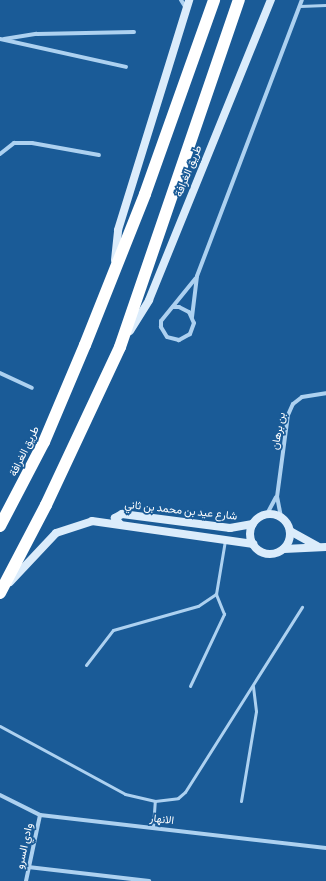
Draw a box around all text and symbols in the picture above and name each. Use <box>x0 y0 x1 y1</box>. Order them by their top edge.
street label: طريق الغرافة <box>172 143 204 199</box>
street label: بن برهان <box>268 411 288 451</box>
street label: طريق الغرافة <box>6 424 42 478</box>
street label: شارع عيد بن محمد بن ثاني <box>124 498 238 522</box>
street label: الانهار <box>149 811 175 827</box>
street label: وادي السرو <box>13 822 35 870</box>

